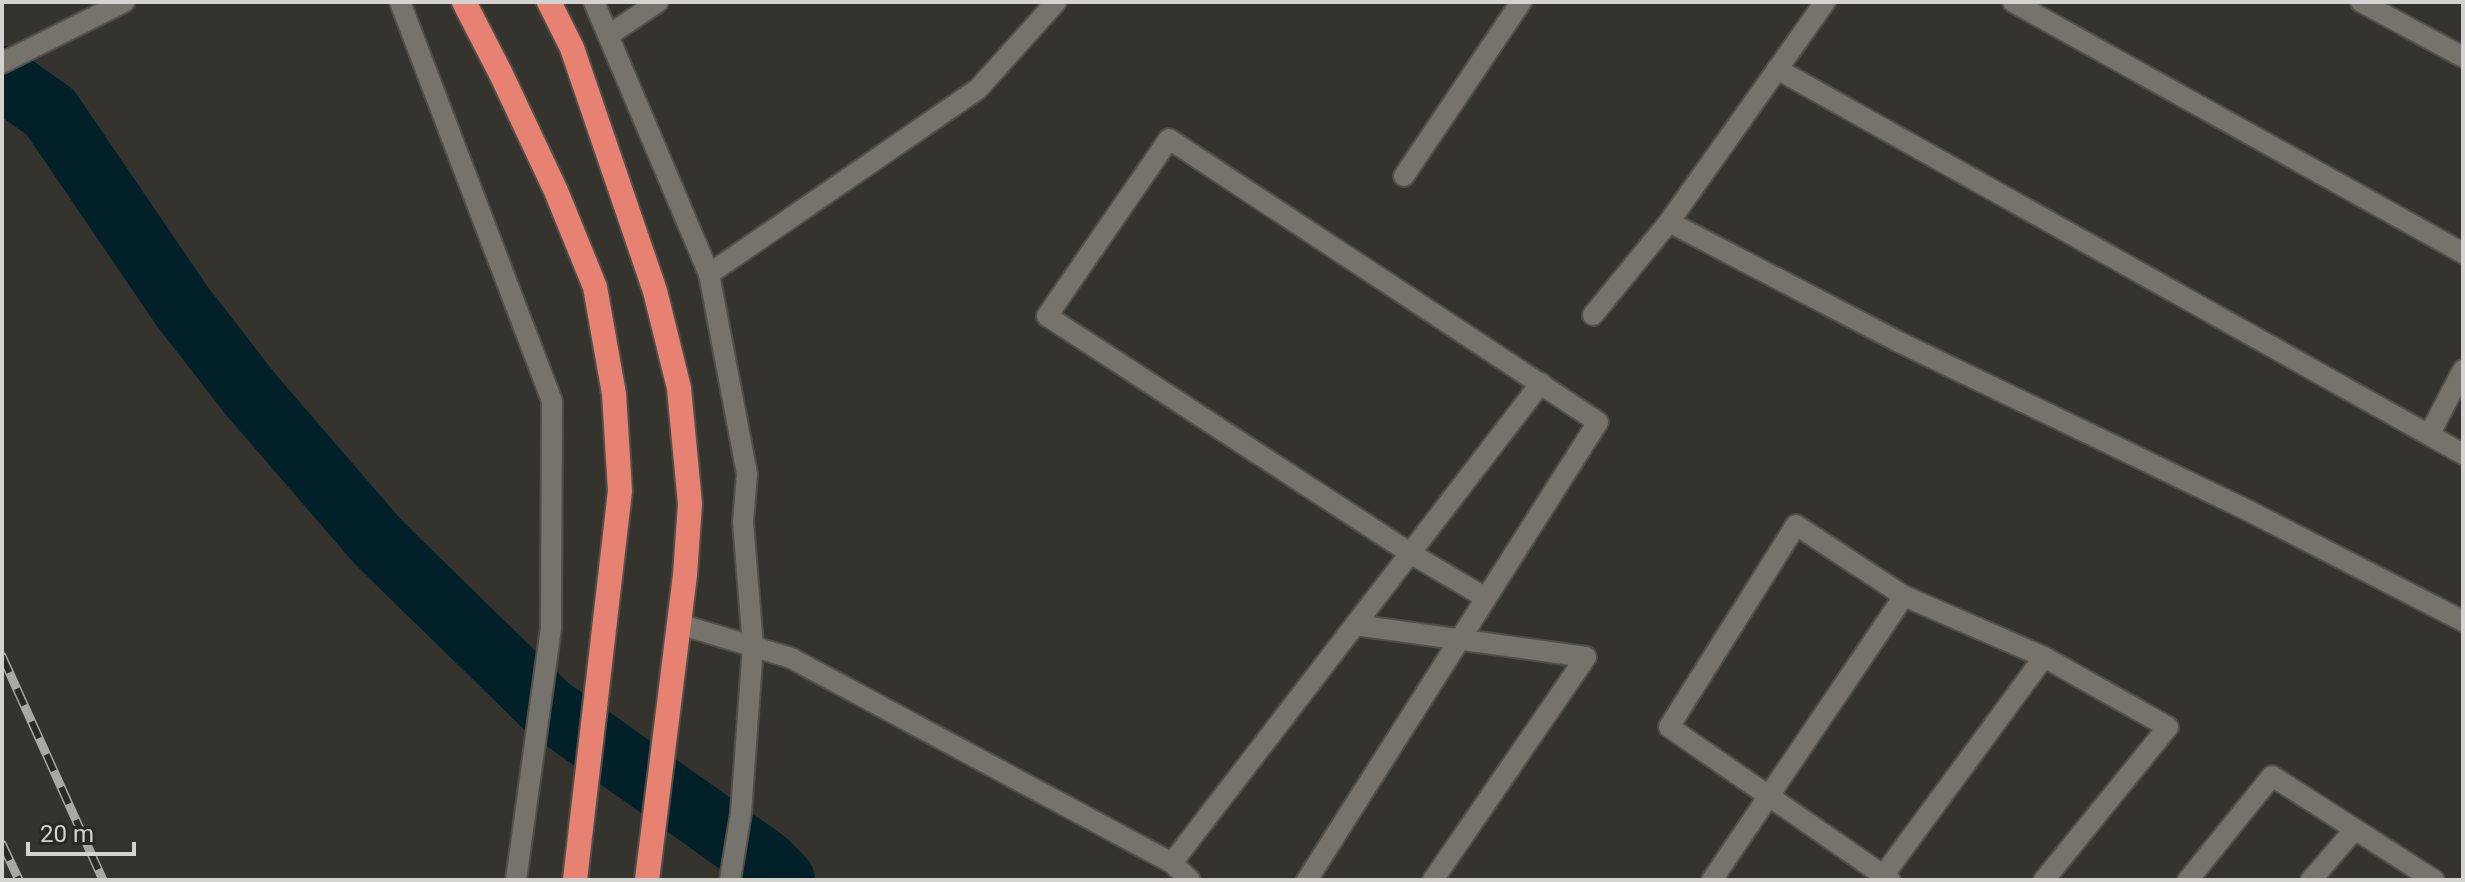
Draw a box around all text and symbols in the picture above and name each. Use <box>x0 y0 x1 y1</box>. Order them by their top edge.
scale bar <box>28 806 134 856</box>
text: 20 m <box>40 820 94 848</box>

